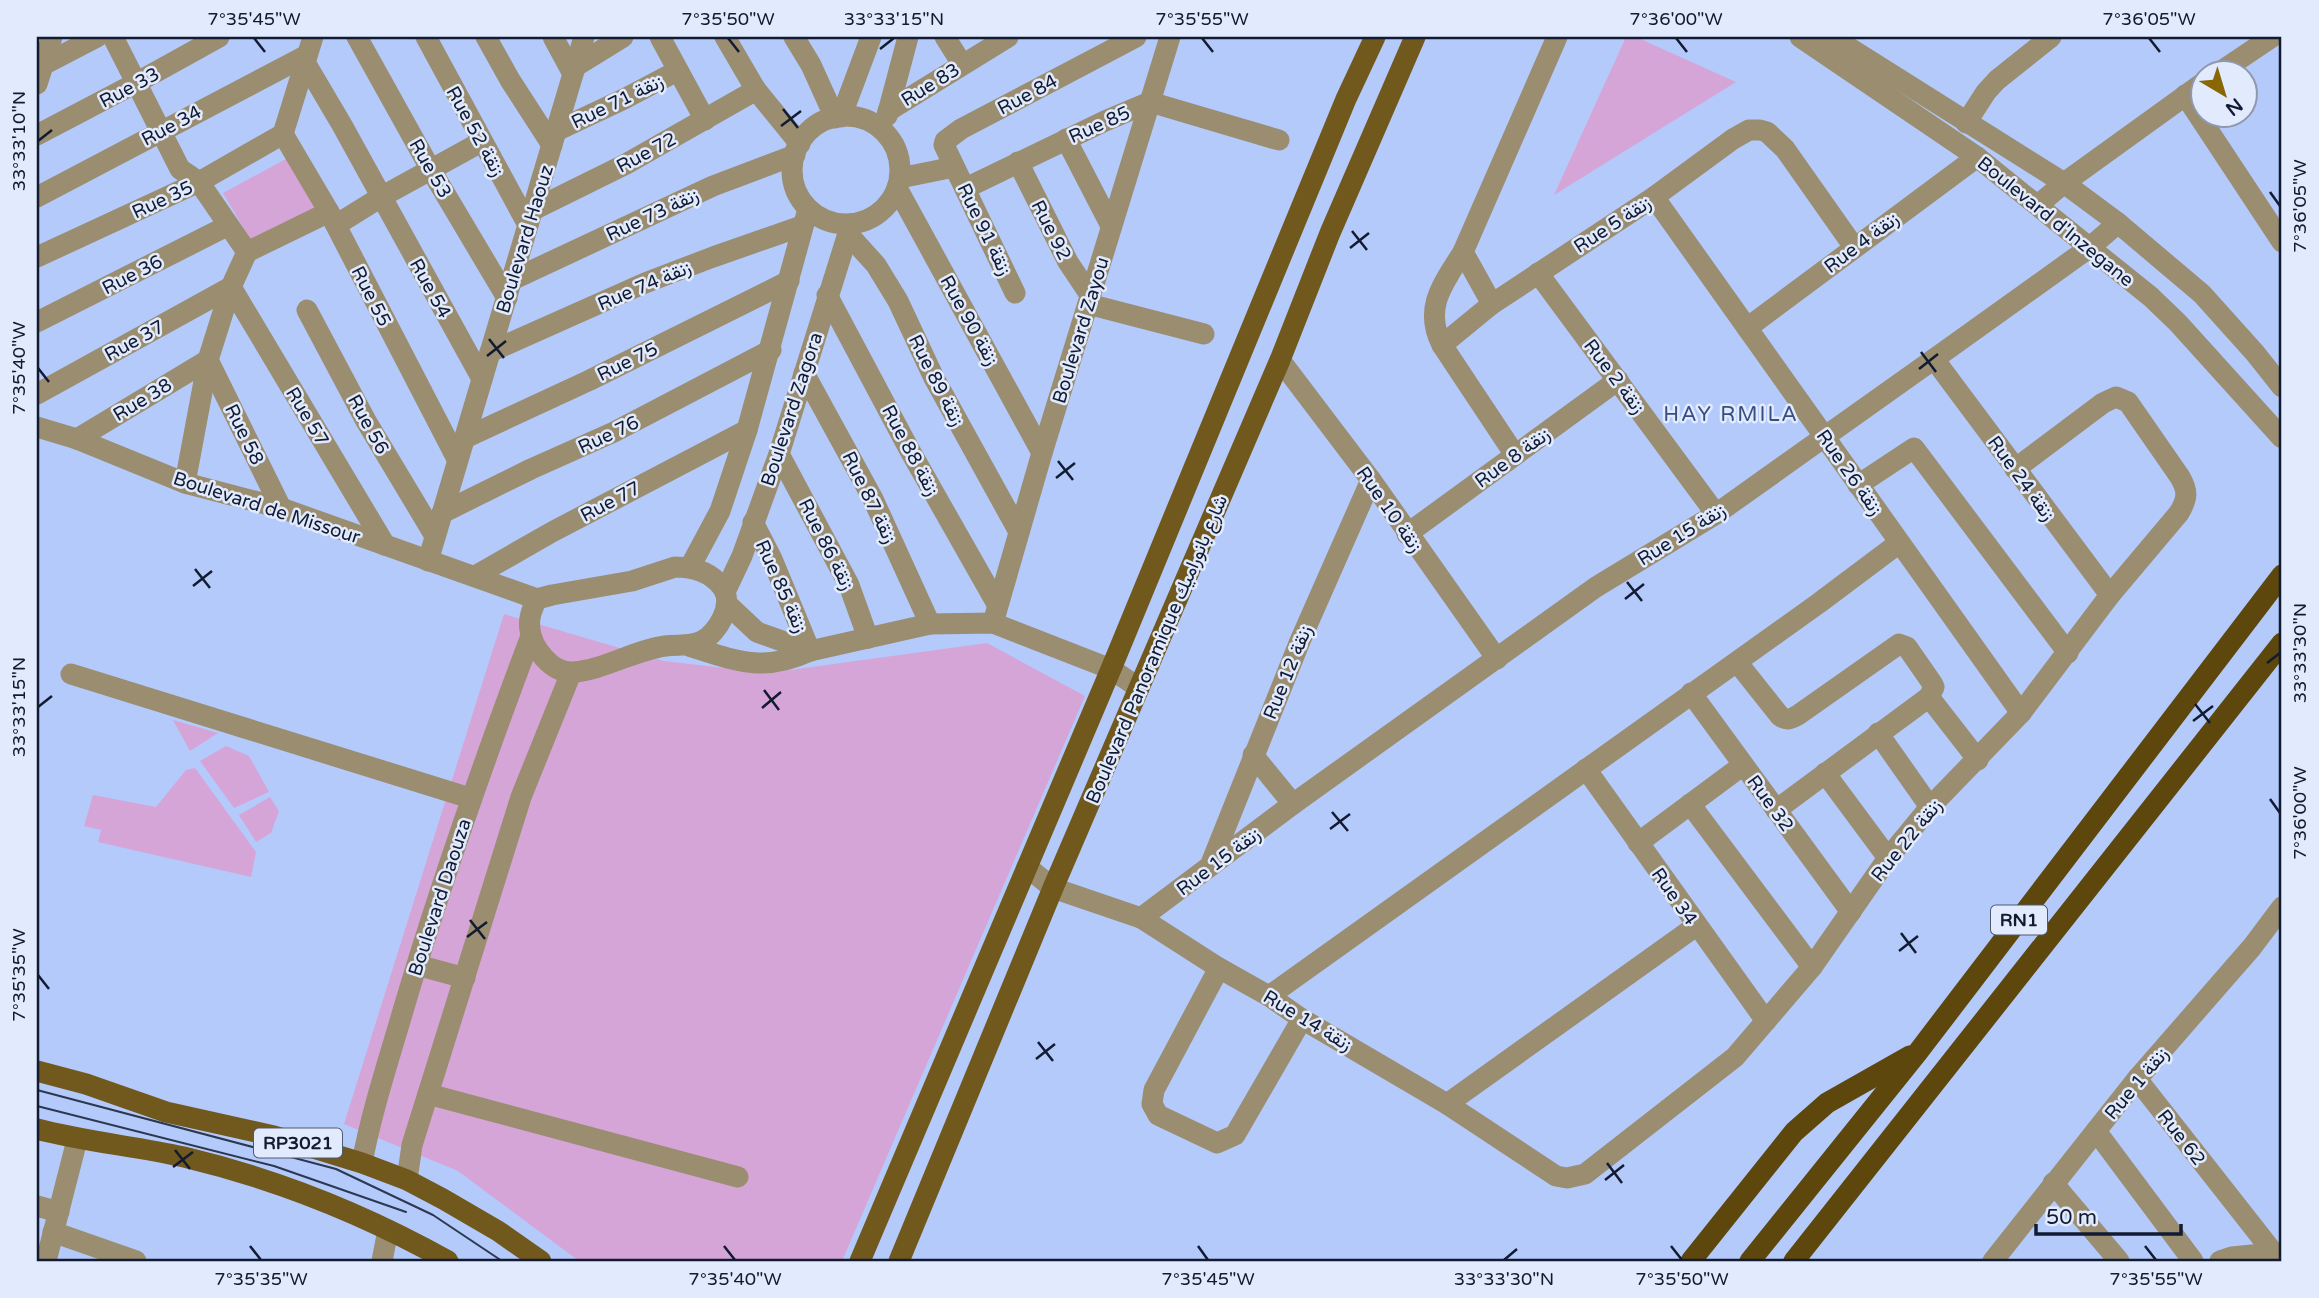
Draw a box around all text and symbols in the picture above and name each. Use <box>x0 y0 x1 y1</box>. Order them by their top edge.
text: 7°35'45"W <box>207 8 301 30</box>
text: 7°35'50"W <box>681 8 775 30</box>
text: 33°33'15"N <box>844 8 944 30</box>
text: 7°35'55"W <box>1155 8 1249 30</box>
text: 7°36'00"W <box>1629 8 1723 30</box>
text: 7°36'05"W <box>2102 8 2196 30</box>
street label: Rue 83 <box>897 58 964 111</box>
north arrow <box>2190 60 2260 130</box>
street label: Rue 33 <box>96 63 163 113</box>
street label: Rue 71 زنقة <box>568 70 667 134</box>
street label: Rue 84 <box>994 70 1061 120</box>
street label: Rue 52 زنقة <box>441 83 509 180</box>
text: 33°33'10"N <box>8 91 30 191</box>
text: N <box>2221 93 2247 120</box>
street label: Rue 34 <box>138 101 205 151</box>
street label: Rue 85 <box>1065 102 1133 148</box>
street label: Rue 72 <box>613 128 680 178</box>
street label: Rue 53 <box>404 135 456 202</box>
street label: Boulevard d'Inzegane <box>1973 152 2138 291</box>
text: 7°36'05"W <box>2289 159 2311 253</box>
street label: Boulevard Haouz <box>492 163 558 316</box>
street label: Rue 35 <box>128 176 196 224</box>
street label: Rue 91 زنقة <box>952 180 1016 279</box>
street label: Rue 73 زنقة <box>603 184 702 246</box>
street label: Rue 5 زنقة <box>1570 192 1655 258</box>
street label: Rue 92 <box>1027 197 1076 264</box>
street label: Rue 4 زنقة <box>1820 208 1903 278</box>
street label: Rue 36 <box>99 250 166 299</box>
street label: Boulevard Zayou <box>1048 254 1114 406</box>
street label: Rue 54 <box>405 255 455 322</box>
street label: Rue 74 زنقة <box>594 256 695 315</box>
street label: Rue 55 <box>347 263 396 330</box>
street label: Rue 90 زنقة <box>935 272 1003 369</box>
street label: Rue 37 <box>101 316 168 366</box>
text: 7°35'40"W <box>8 321 30 415</box>
street label: Boulevard Zagora <box>757 330 827 489</box>
street label: Rue 89 زنقة <box>904 331 969 430</box>
street label: Rue 2 زنقة <box>1579 335 1649 418</box>
street label: Rue 75 <box>594 338 661 386</box>
street label: Rue 38 <box>109 374 176 426</box>
street label: Rue 57 <box>281 383 333 450</box>
street label: Rue 56 <box>343 391 393 458</box>
street label: Rue 58 <box>220 401 268 468</box>
street label: Rue 88 زنقة <box>877 401 943 500</box>
district label: HAY RMILA <box>1663 402 1799 427</box>
street label: Rue 76 <box>574 411 642 459</box>
street label: Rue 8 زنقة <box>1471 423 1554 492</box>
street label: Rue 26 زنقة <box>1812 425 1887 520</box>
street label: Rue 24 زنقة <box>1983 432 2059 525</box>
street label: Rue 87 زنقة <box>837 448 901 547</box>
street label: Rue 10 زنقة <box>1352 462 1427 557</box>
street label: Boulevard de Missour <box>170 467 364 549</box>
street label: Rue 77 <box>577 477 644 527</box>
street label: Boulevard Panoramique شارع بانوراميك <box>1082 492 1233 807</box>
street label: Rue 86 زنقة <box>794 495 859 594</box>
street label: Rue 15 زنقة <box>1633 499 1730 571</box>
street label: Rue 85 زنقة <box>751 536 811 636</box>
text: 33°33'30"N <box>2289 603 2311 703</box>
street label: Rue 12 زنقة <box>1259 622 1317 723</box>
text: 33°33'15"N <box>8 657 30 757</box>
text: 7°36'00"W <box>2289 766 2311 860</box>
street label: Rue 32 <box>1742 771 1798 836</box>
street label: Rue 22 زنقة <box>1867 795 1947 886</box>
street label: Boulevard Daouza <box>404 816 476 979</box>
street label: Rue 15 زنقة <box>1172 823 1265 901</box>
street label: Rue 34 <box>1647 864 1702 929</box>
road number: RN1 <box>1991 905 2047 934</box>
text: 7°35'35"W <box>8 928 30 1022</box>
street label: Rue 14 زنقة <box>1259 986 1356 1056</box>
street label: Rue 1 زنقة <box>2100 1043 2173 1124</box>
street label: Rue 62 <box>2153 1105 2210 1170</box>
road number: RP3021 <box>254 1128 342 1158</box>
scale bar <box>2036 1193 2181 1237</box>
text: 50 m <box>2046 1205 2097 1230</box>
text: 7°35'35"W <box>214 1268 308 1290</box>
text: 7°35'40"W <box>688 1268 782 1290</box>
text: 7°35'45"W <box>1161 1268 1255 1290</box>
text: 33°33'30"N <box>1454 1268 1554 1290</box>
text: 7°35'50"W <box>1635 1268 1729 1290</box>
text: 7°35'55"W <box>2109 1268 2203 1290</box>

